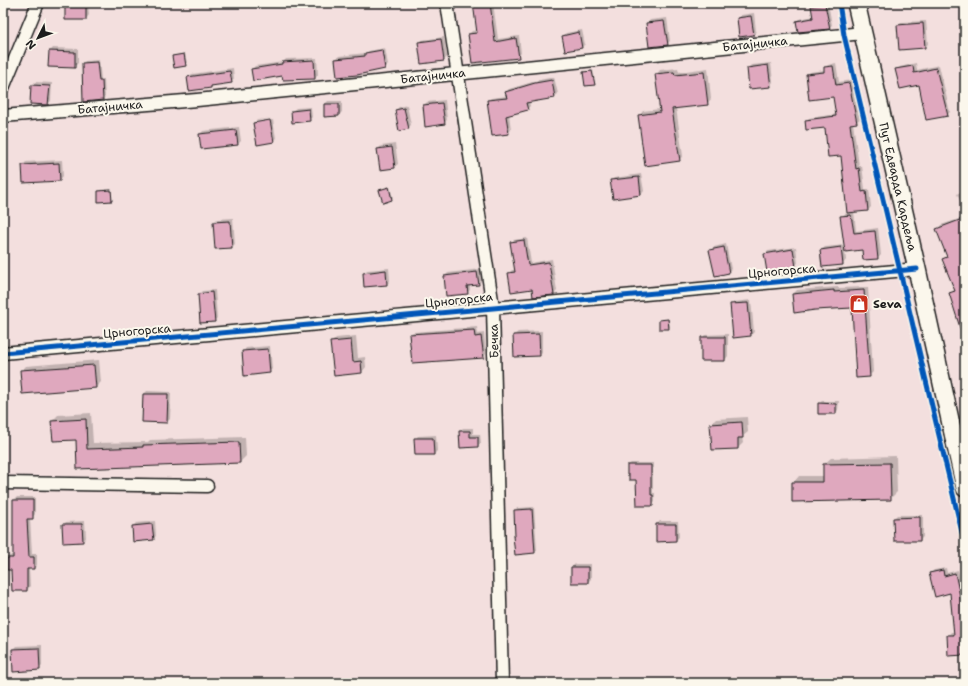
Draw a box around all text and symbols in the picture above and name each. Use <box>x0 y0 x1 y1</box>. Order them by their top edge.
north arrow <box>18 18 58 58</box>
street label: Батајничка <box>722 33 789 55</box>
text: N <box>22 36 39 53</box>
street label: Батајничка <box>400 65 467 87</box>
street label: Батајничка <box>77 96 144 118</box>
street label: Пут Едварда Кардеља <box>875 121 921 254</box>
street label: Црногорска <box>747 260 817 282</box>
street label: Црногорска <box>424 288 494 312</box>
shop icon: Seva <box>848 293 870 315</box>
place label: Seva <box>873 296 903 312</box>
street label: Црногорска <box>102 320 172 342</box>
street label: Бечка <box>486 323 502 358</box>

